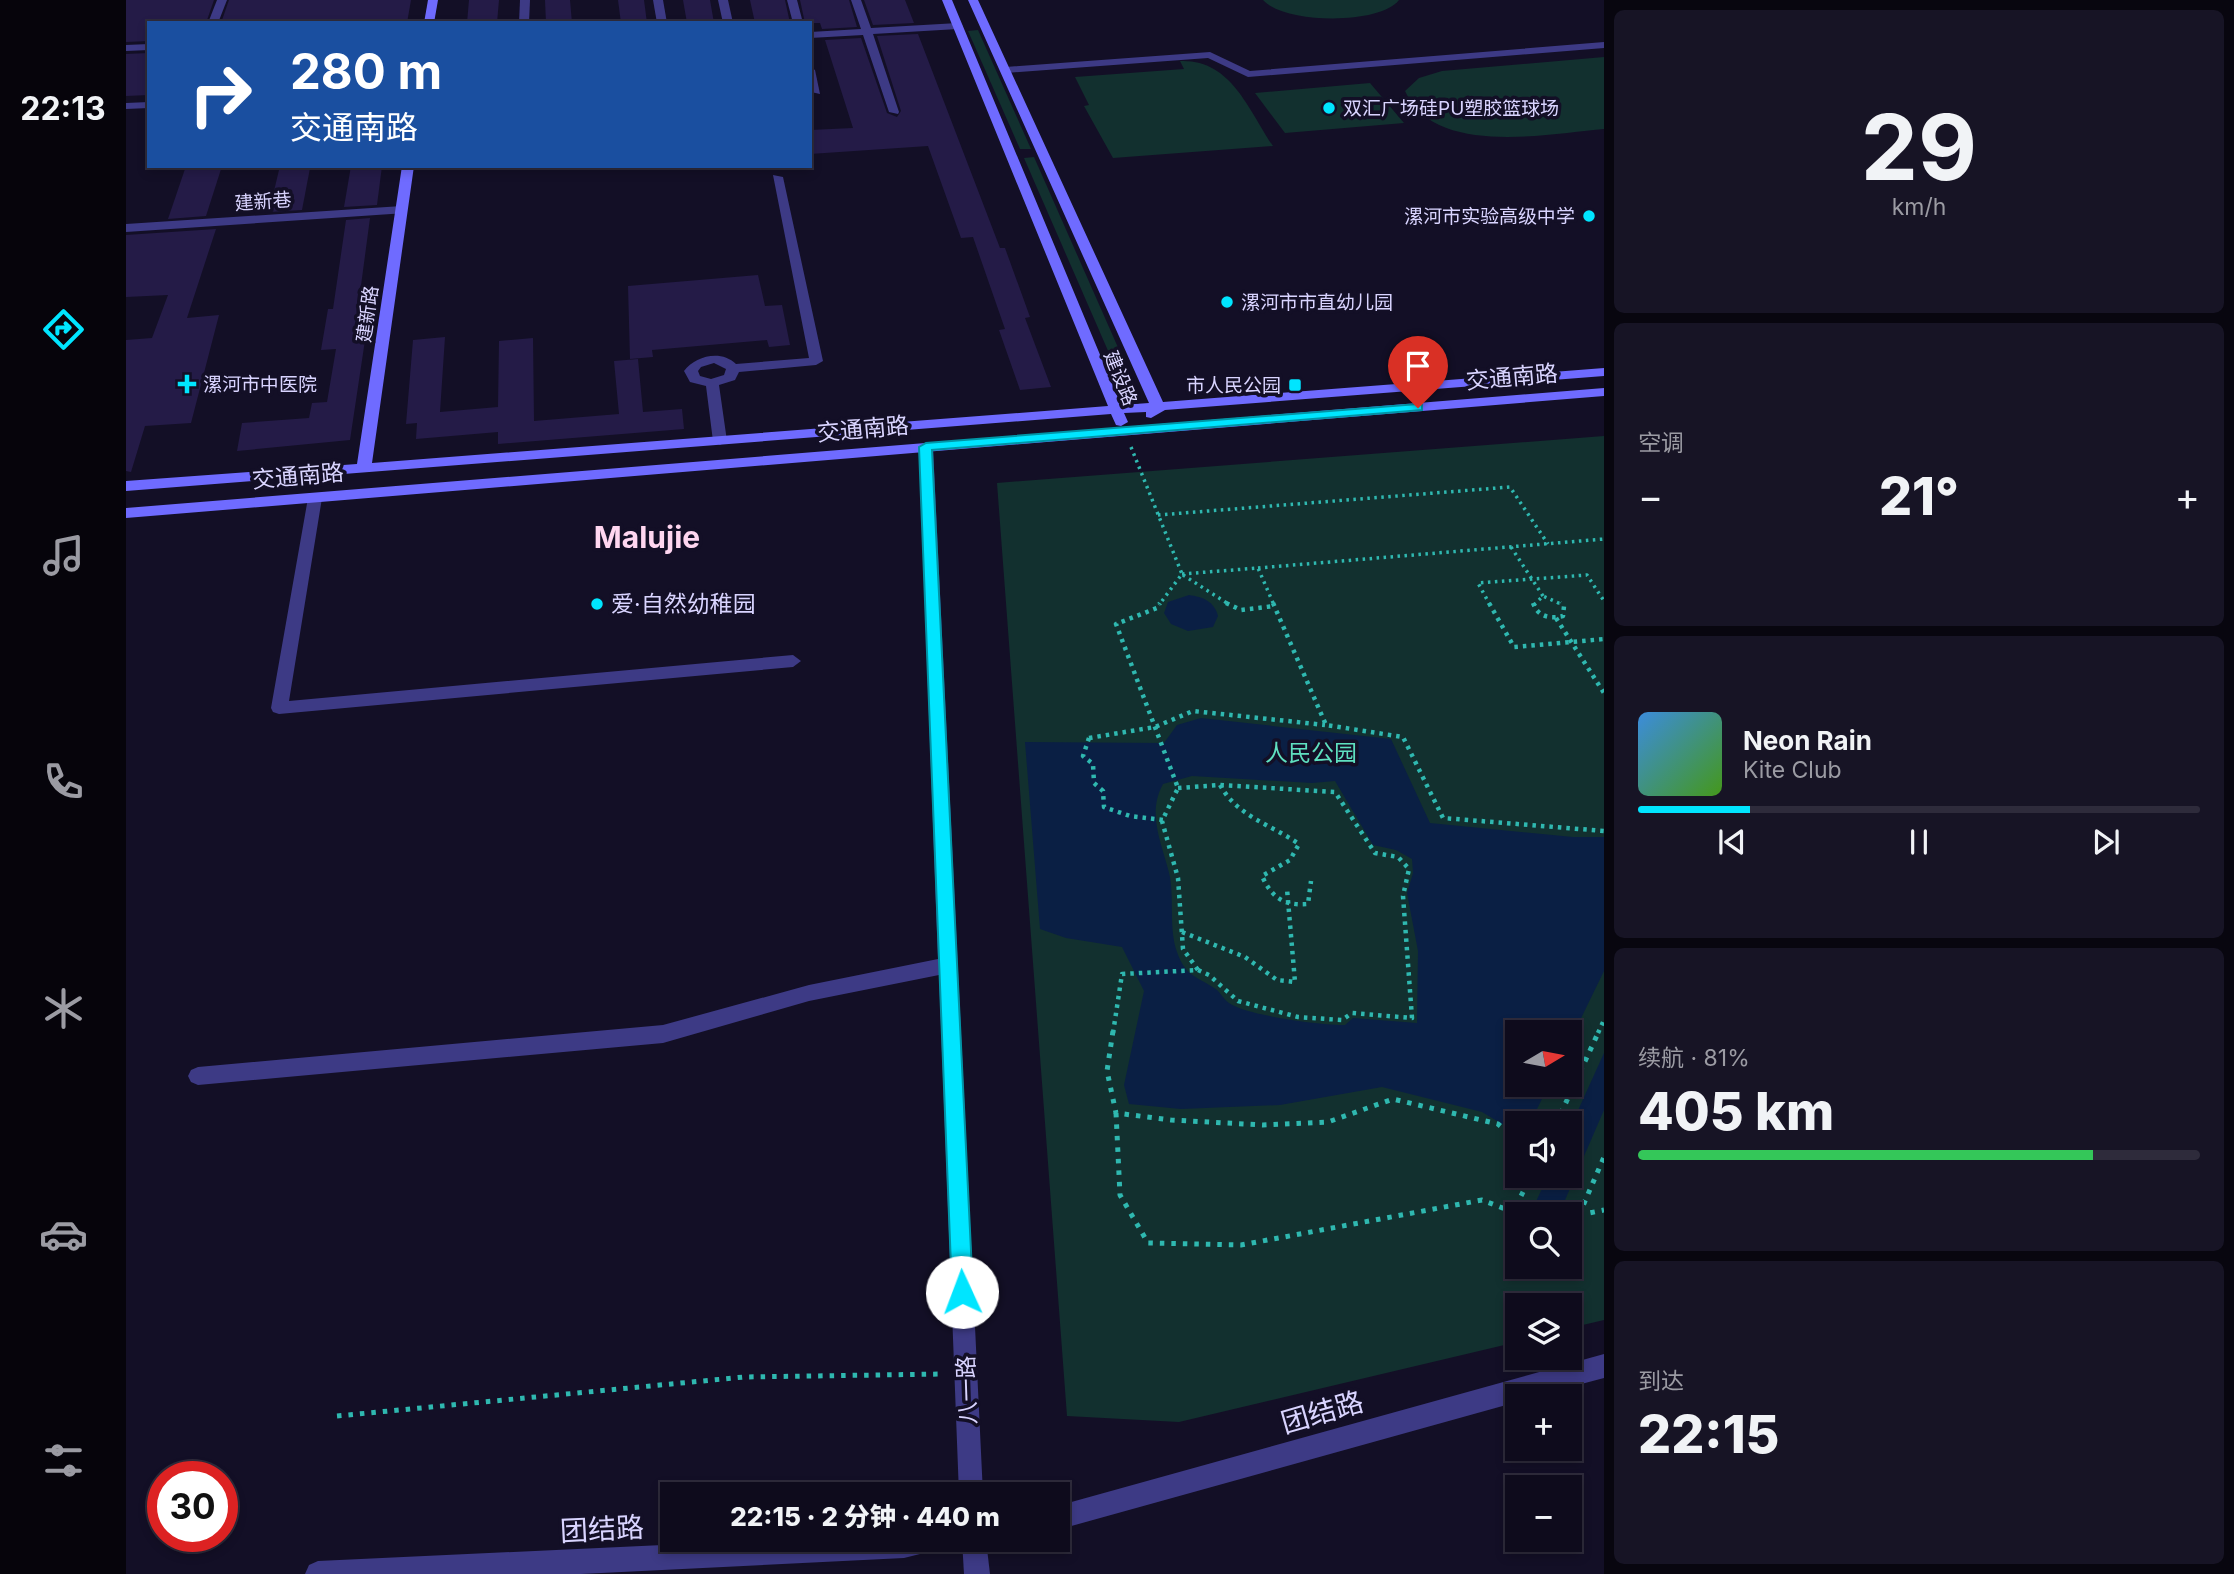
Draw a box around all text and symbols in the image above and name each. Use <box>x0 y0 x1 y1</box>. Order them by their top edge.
text: 280 m <box>290 42 442 101</box>
icon: right <box>175 49 266 140</box>
text: 22:13 <box>20 89 106 128</box>
text: 29 <box>1861 92 1977 202</box>
place label: 双汇广场硅PU塑胶篮球场 <box>1343 97 1559 120</box>
marker: 双汇广场硅PU塑胶篮球场 <box>1321 100 1337 116</box>
text: 交通南路 <box>290 108 418 147</box>
street label: 建新巷 <box>234 188 292 215</box>
text: km/h <box>1892 193 1946 221</box>
place label: 漯河市实验高级中学 <box>1404 205 1575 228</box>
marker: 漯河市实验高级中学 <box>1581 208 1597 224</box>
street label: 建新路 <box>352 284 383 344</box>
place label: 漯河市市直幼儿园 <box>1241 291 1393 314</box>
marker: 漯河市市直幼儿园 <box>1219 294 1235 310</box>
icon: directions <box>39 305 88 354</box>
pin <box>1388 336 1448 408</box>
street label: 建设路 <box>1099 347 1142 409</box>
icon: arrive <box>1399 347 1437 385</box>
street label: 交通南路 <box>1465 359 1559 395</box>
place label: 漯河市中医院 <box>203 373 317 396</box>
marker: 漯河市中医院 <box>177 374 197 394</box>
place label: 市人民公园 <box>1186 374 1281 397</box>
marker: 市人民公园 <box>1287 377 1303 393</box>
street label: 交通南路 <box>816 411 910 447</box>
text: 空调 <box>1638 429 1684 457</box>
street label: 交通南路 <box>251 458 345 494</box>
text: 21° <box>1879 465 1959 528</box>
text: − <box>1638 473 1663 519</box>
text: + <box>2175 473 2200 519</box>
district label: Malujie <box>594 519 700 555</box>
icon: music <box>39 531 88 580</box>
place label: 爱·自然幼稚园 <box>611 590 756 618</box>
marker: 爱·自然幼稚园 <box>589 596 605 612</box>
text: Neon Rain <box>1743 725 1872 756</box>
park label: 人民公园 <box>1265 739 1357 767</box>
text: Kite Club <box>1743 756 1842 784</box>
icon: phone <box>39 757 88 806</box>
icon: previous <box>1713 823 1751 861</box>
icon: pause <box>1900 823 1938 861</box>
icon: next <box>2087 823 2125 861</box>
icon: climate <box>39 984 88 1033</box>
north arrow <box>1505 1020 1582 1097</box>
map controls <box>1505 1020 1582 1552</box>
text: 续航 · 81% <box>1638 1044 1750 1072</box>
text: 405 km <box>1638 1080 1834 1143</box>
button: sound <box>1505 1111 1582 1188</box>
button: search <box>1505 1202 1582 1279</box>
icon: car <box>39 1210 88 1259</box>
position arrow <box>925 1255 999 1329</box>
button: layers <box>1505 1293 1582 1370</box>
street label: 八一路 <box>952 1355 982 1425</box>
text: 到达 <box>1638 1367 1684 1395</box>
street label: 团结路 <box>1277 1384 1367 1440</box>
button: + <box>1505 1384 1582 1461</box>
text: 22:15 <box>1638 1403 1780 1466</box>
icon: filters <box>39 1436 88 1485</box>
speed limit sign: 30 <box>147 1461 238 1552</box>
button: − <box>1505 1475 1582 1552</box>
text: 22:15 · 2 分钟 · 440 m <box>730 1501 1000 1532</box>
street label: 团结路 <box>559 1510 645 1548</box>

